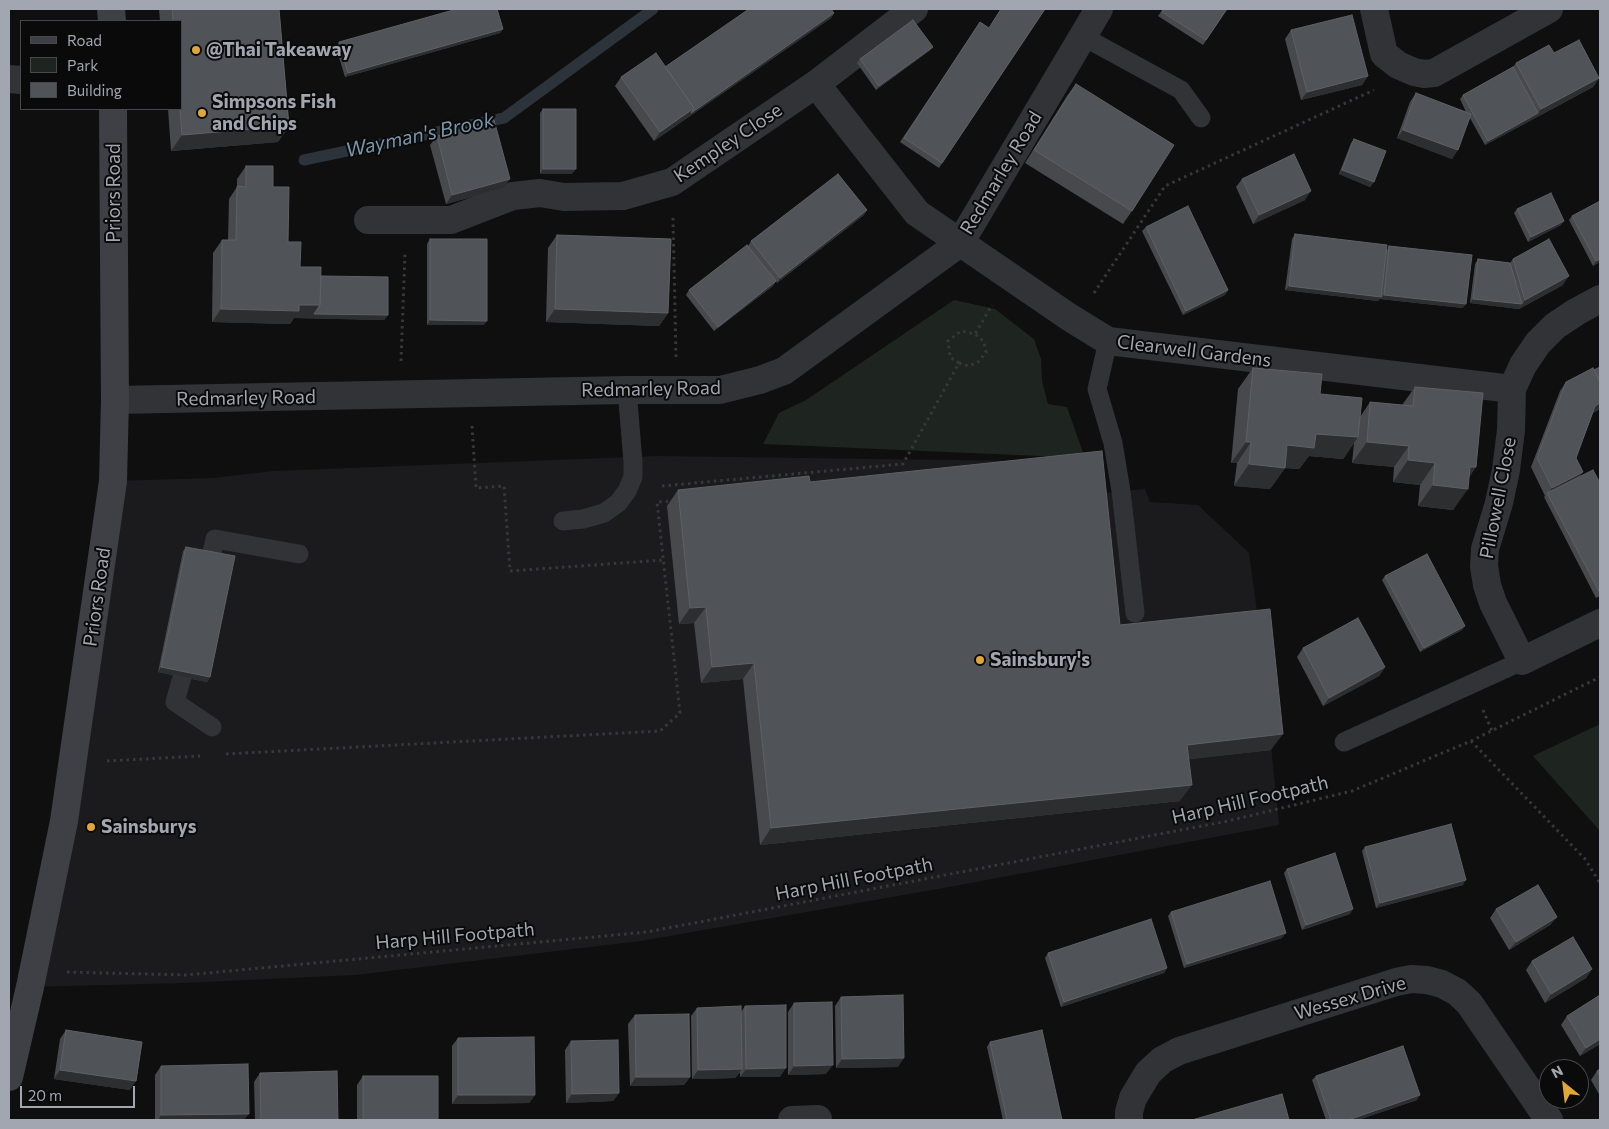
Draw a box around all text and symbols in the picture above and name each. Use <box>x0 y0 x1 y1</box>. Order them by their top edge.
legend <box>20 20 182 110</box>
text: Road <box>67 31 102 49</box>
place label: @Thai Takeaway <box>206 39 352 61</box>
marker: @Thai Takeaway <box>190 44 202 56</box>
text: Park <box>67 56 98 74</box>
text: Building <box>67 81 122 99</box>
place label: Simpsons Fish and Chips <box>212 91 336 135</box>
street label: Kempley Close <box>670 98 786 188</box>
marker: Simpsons Fish and Chips <box>196 107 208 119</box>
street label: Redmarley Road <box>955 107 1047 239</box>
water label: Wayman's Brook <box>343 108 497 162</box>
street label: Priors Road <box>103 143 125 243</box>
street label: Clearwell Gardens <box>1116 330 1272 372</box>
street label: Redmarley Road <box>581 376 721 402</box>
street label: Redmarley Road <box>176 385 316 411</box>
street label: Pillowell Close <box>1475 435 1521 561</box>
street label: Priors Road <box>79 546 115 648</box>
place label: Sainsbury's <box>990 649 1090 671</box>
marker: Sainsbury's <box>974 654 986 666</box>
street label: Harp Hill Footpath <box>1170 771 1330 829</box>
place label: Sainsburys <box>101 816 197 838</box>
marker: Sainsburys <box>85 821 97 833</box>
street label: Harp Hill Footpath <box>773 853 935 905</box>
street label: Harp Hill Footpath <box>374 918 536 954</box>
street label: Wessex Drive <box>1292 971 1408 1025</box>
north arrow <box>1539 1059 1589 1109</box>
text: N <box>1548 1061 1566 1081</box>
scale bar <box>22 1076 138 1108</box>
text: 20 m <box>28 1086 62 1104</box>

